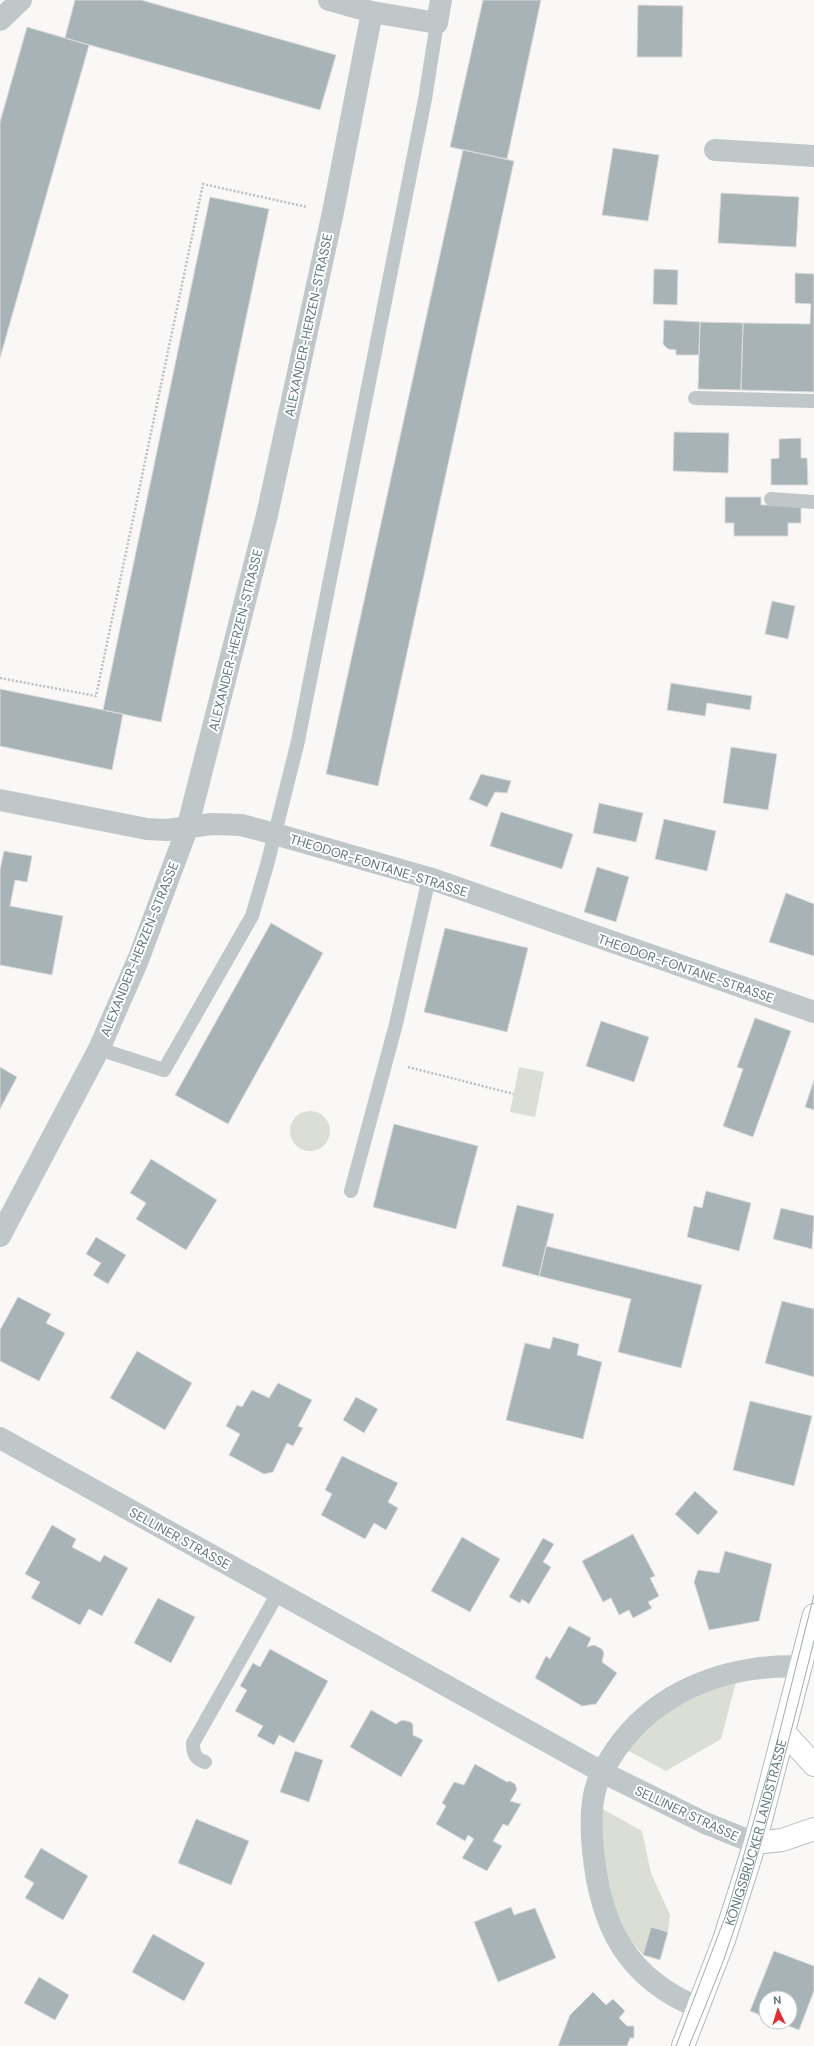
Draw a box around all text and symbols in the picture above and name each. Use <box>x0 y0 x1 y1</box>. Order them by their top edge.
street label: ALEXANDER-HERZEN-STRASSE <box>281 232 336 418</box>
street label: ALEXANDER-HERZEN-STRASSE <box>205 547 266 733</box>
street label: THEODOR-FONTANE-STRASSE <box>288 830 470 901</box>
street label: ALEXANDER-HERZEN-STRASSE <box>97 859 182 1039</box>
street label: THEODOR-FONTANE-STRASSE <box>596 930 776 1007</box>
street label: SELLINER STRASSE <box>126 1504 233 1573</box>
street label: KÖNIGSBRÜCKER LANDSTRASSE <box>721 1737 791 1928</box>
street label: SELLINER STRASSE <box>632 1782 741 1845</box>
north arrow <box>758 1990 798 2030</box>
text: N <box>773 1993 782 2007</box>

